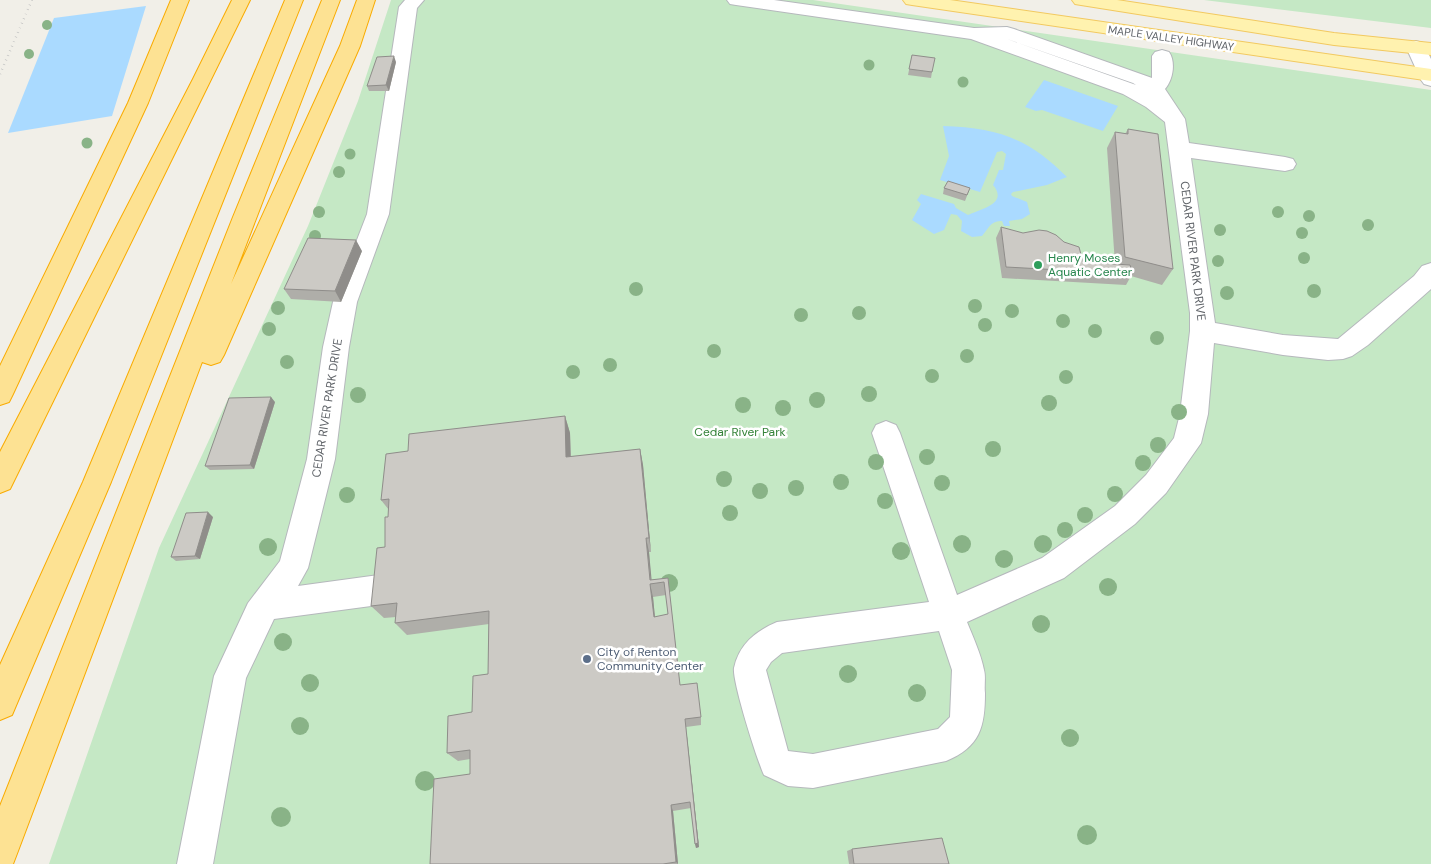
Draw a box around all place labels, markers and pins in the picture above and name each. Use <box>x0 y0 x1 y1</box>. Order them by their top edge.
place label: Henry Moses Aquatic Center <box>1048 250 1133 280</box>
marker: Henry Moses Aquatic Center <box>1032 259 1044 271</box>
place label: City of Renton Community Center <box>597 644 704 674</box>
marker: City of Renton Community Center <box>581 653 593 665</box>

